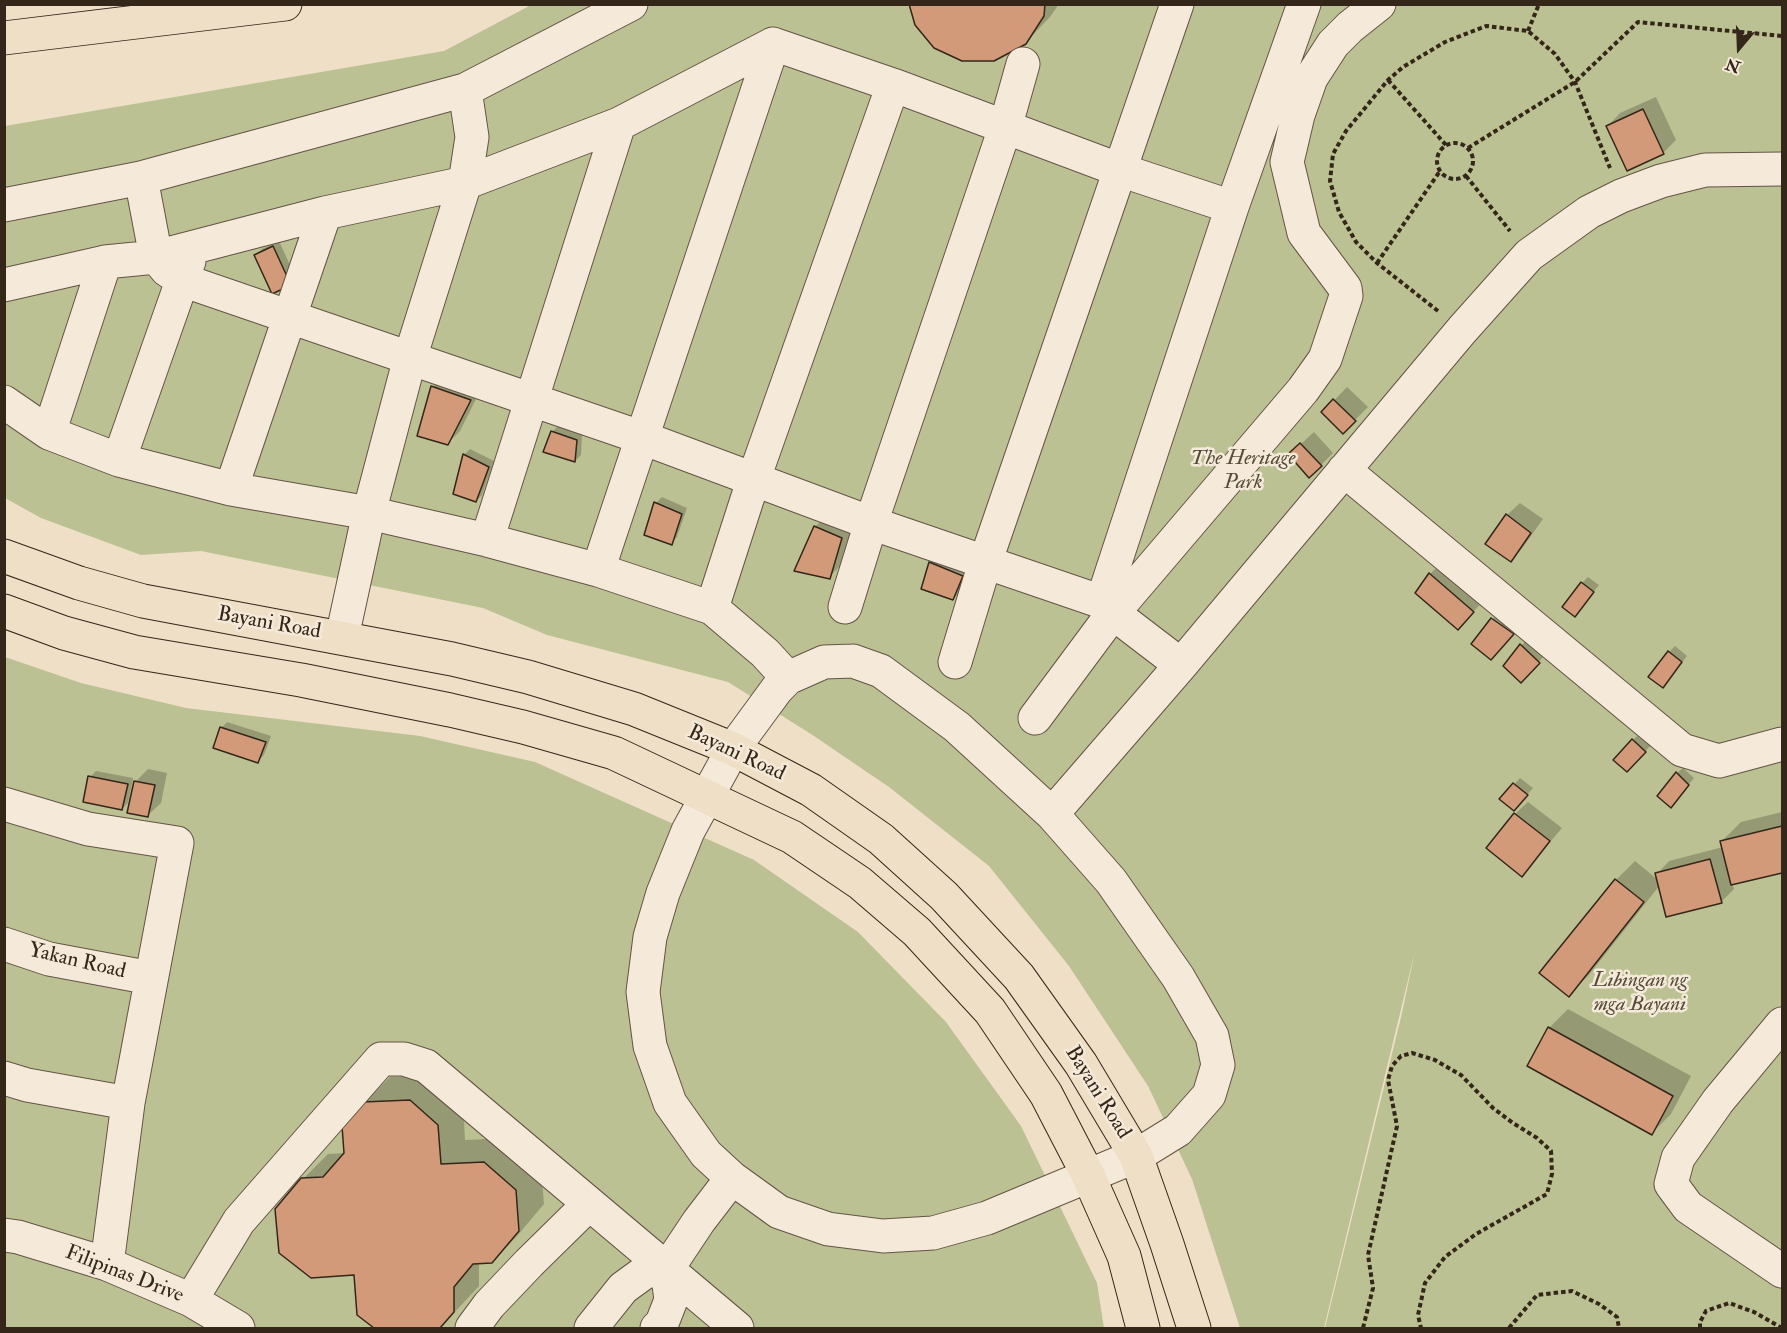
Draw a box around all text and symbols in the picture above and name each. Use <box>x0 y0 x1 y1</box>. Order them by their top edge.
north arrow <box>1709 18 1769 78</box>
text: N <box>1723 53 1743 77</box>
park label: The Heritage Park <box>1191 446 1295 496</box>
street label: Bayani Road <box>215 602 323 646</box>
street label: Bayani Road <box>683 720 789 788</box>
street label: Yakan Road <box>26 939 128 985</box>
park label: Libingan ng mga Bayani <box>1593 968 1687 1018</box>
street label: Bayani Road <box>1059 1042 1135 1144</box>
street label: Filipinas Drive <box>61 1241 187 1309</box>

